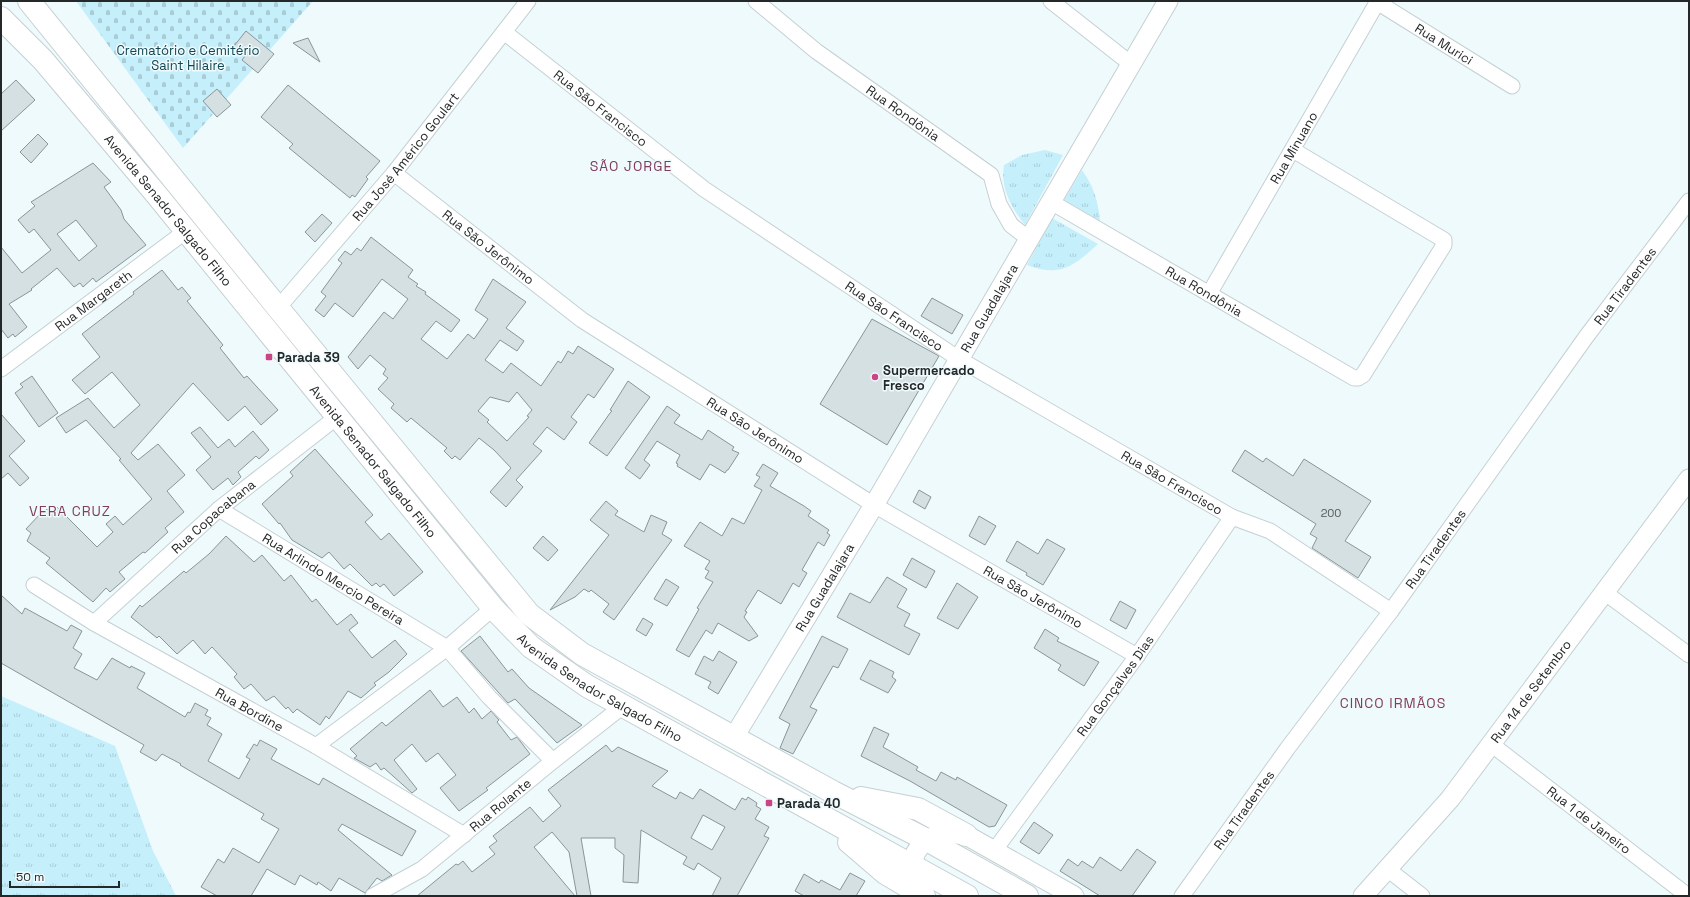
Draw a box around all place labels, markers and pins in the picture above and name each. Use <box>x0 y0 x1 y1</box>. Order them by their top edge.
place label: Parada 39 <box>277 349 340 366</box>
marker: Parada 39 <box>264 352 274 362</box>
place label: Supermercado Fresco <box>883 362 975 394</box>
marker: Supermercado Fresco <box>870 372 880 382</box>
place label: Parada 40 <box>777 795 840 812</box>
marker: Parada 40 <box>764 798 774 808</box>

